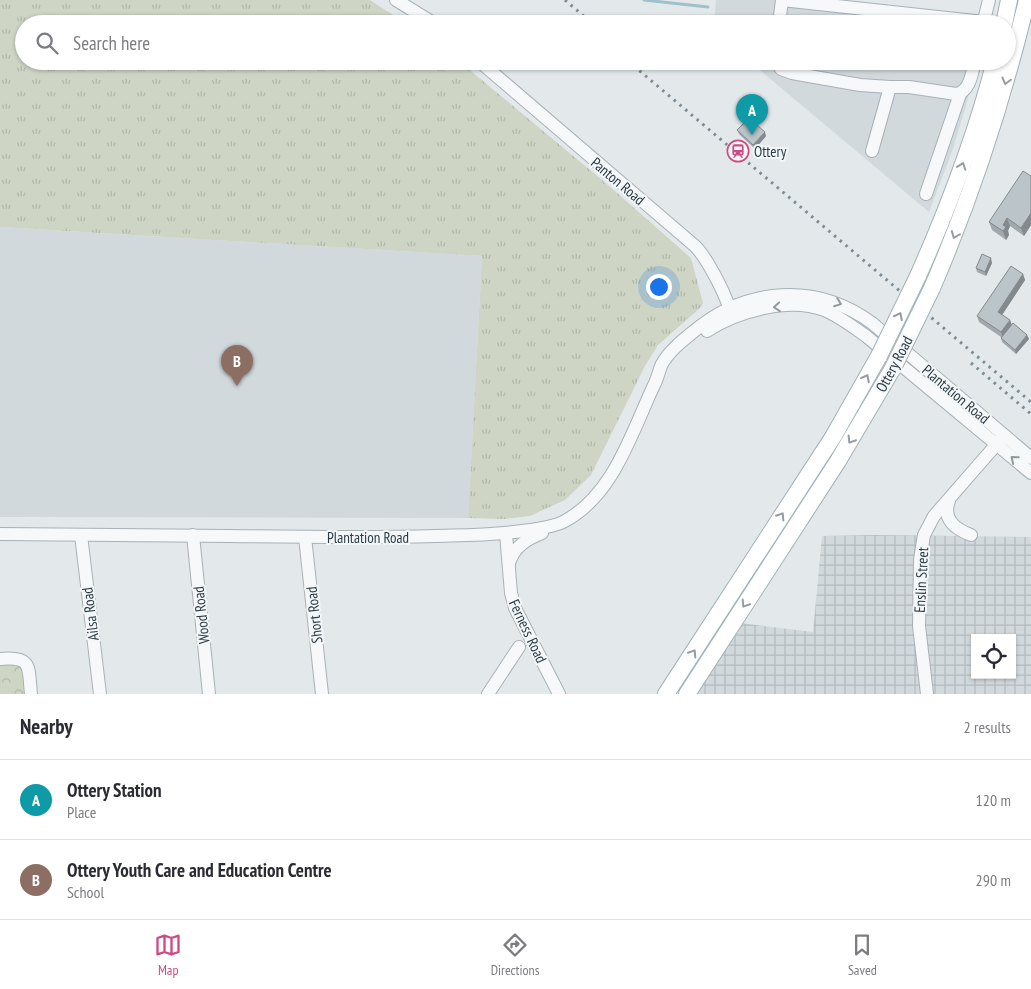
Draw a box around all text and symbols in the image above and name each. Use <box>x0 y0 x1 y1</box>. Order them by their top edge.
search box <box>15 15 1016 70</box>
icon: search <box>33 29 61 57</box>
text: Search here <box>73 31 150 55</box>
one-way arrow <box>1002 77 1012 85</box>
pin: A <box>736 94 768 135</box>
station icon: Ottery <box>726 139 750 163</box>
place label: Ottery <box>754 142 787 161</box>
street label: Panton Road <box>587 153 649 209</box>
one-way arrow <box>956 162 966 170</box>
one-way arrow <box>951 230 961 239</box>
your location <box>646 274 672 300</box>
one-way arrow <box>833 297 842 307</box>
one-way arrow <box>772 301 780 312</box>
one-way arrow <box>892 312 903 321</box>
street label: Ottery Road <box>871 333 917 395</box>
pin: B <box>221 345 253 386</box>
street label: Plantation Road <box>918 360 994 428</box>
one-way arrow <box>860 375 870 384</box>
one-way arrow <box>847 435 857 444</box>
one-way arrow <box>1011 456 1020 464</box>
one-way arrow <box>775 513 784 522</box>
street label: Plantation Road <box>327 528 409 547</box>
street label: Enslin Street <box>910 547 932 613</box>
street label: Wood Road <box>189 585 213 645</box>
street label: Ailsa Road <box>77 586 103 642</box>
street label: Short Road <box>302 586 326 644</box>
street label: Ferness Road <box>505 596 551 666</box>
one-way arrow <box>742 598 751 607</box>
map controls <box>971 634 1016 679</box>
button: locate <box>971 634 1016 679</box>
one-way arrow <box>687 649 696 659</box>
text: Nearby <box>20 713 73 740</box>
text: 2 results <box>964 717 1011 737</box>
text: Ottery Station <box>67 778 162 802</box>
text: A <box>32 790 40 810</box>
text: 120 m <box>976 790 1011 810</box>
text: Place <box>67 802 96 822</box>
text: Ottery Youth Care and Education Centre <box>67 858 332 882</box>
text: B <box>32 870 40 890</box>
text: 290 m <box>976 870 1011 890</box>
text: School <box>67 882 104 902</box>
tab: Map <box>154 931 182 979</box>
tab: Directions <box>491 931 539 979</box>
tab: Saved <box>848 931 877 979</box>

